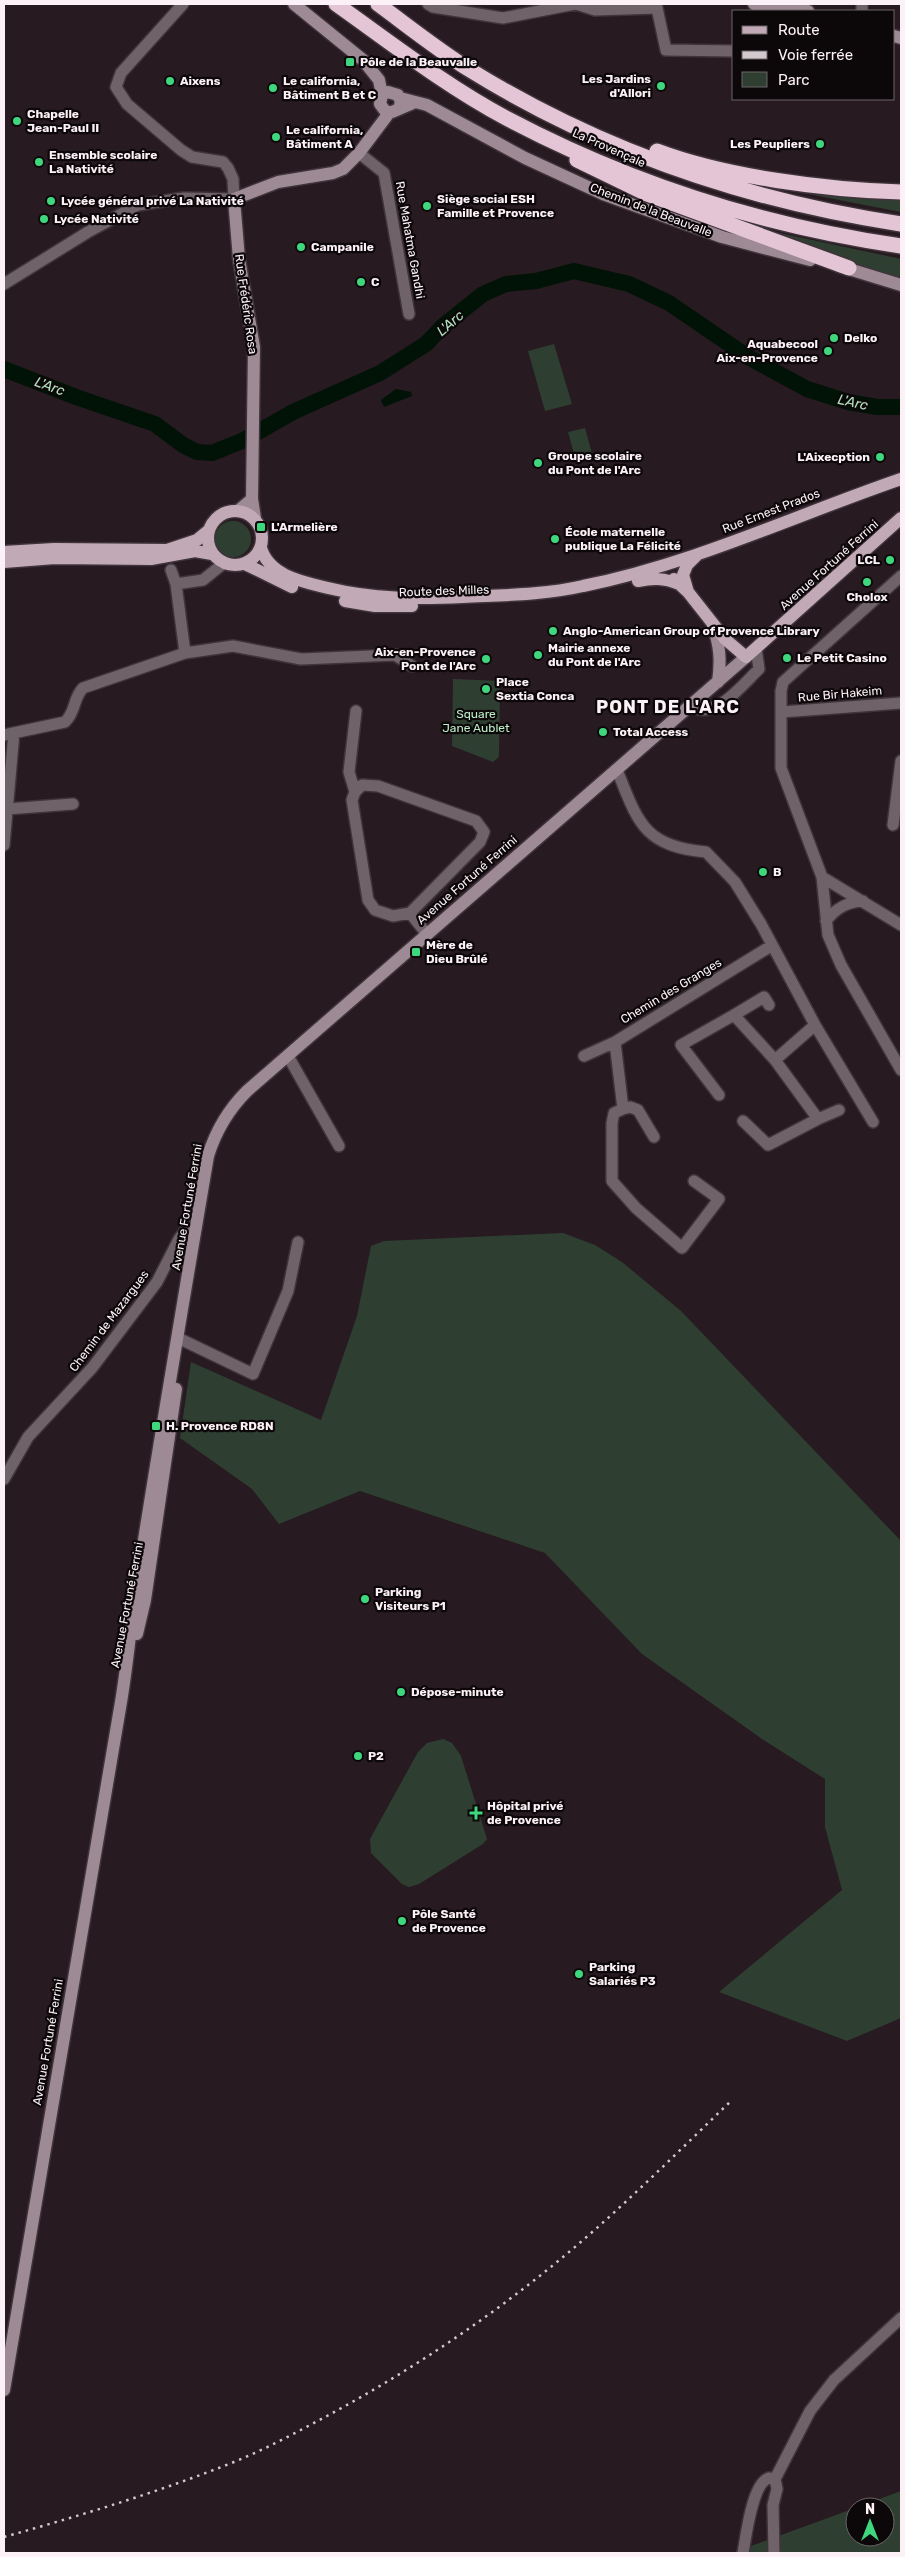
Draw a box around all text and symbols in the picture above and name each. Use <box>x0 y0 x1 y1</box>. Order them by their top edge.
legend <box>732 10 895 100</box>
text: Route <box>778 21 820 39</box>
text: Voie ferrée <box>778 46 853 64</box>
place label: Pôle de la Beauvalle <box>360 55 477 69</box>
marker: Pôle de la Beauvalle <box>344 56 356 68</box>
text: Parc <box>778 71 810 89</box>
place label: Les Jardins d'Allori <box>582 72 651 100</box>
place label: Aixens <box>180 74 221 88</box>
place label: Le california, Bâtiment B et C <box>283 74 377 102</box>
marker: Aixens <box>164 75 176 87</box>
marker: Les Jardins d'Allori <box>655 80 667 92</box>
marker: Le california, Bâtiment B et C <box>267 82 279 94</box>
place label: Chapelle Jean-Paul II <box>27 107 99 135</box>
marker: Chapelle Jean-Paul II <box>11 115 23 127</box>
place label: Le california, Bâtiment A <box>286 123 363 151</box>
street label: La Provençale <box>570 126 648 170</box>
marker: Le california, Bâtiment A <box>270 131 282 143</box>
place label: Les Peupliers <box>730 137 810 151</box>
marker: Les Peupliers <box>814 138 826 150</box>
place label: Ensemble scolaire La Nativité <box>49 148 157 176</box>
marker: Ensemble scolaire La Nativité <box>33 156 45 168</box>
street label: Rue Mahatma Gandhi <box>393 180 427 300</box>
street label: Chemin de la Beauvalle <box>588 180 714 240</box>
place label: Siège social ESH Famille et Provence <box>437 192 554 220</box>
place label: Lycée général privé La Nativité <box>61 194 244 208</box>
marker: Lycée général privé La Nativité <box>45 195 57 207</box>
marker: Siège social ESH Famille et Provence <box>421 200 433 212</box>
place label: Lycée Nativité <box>54 212 139 226</box>
marker: Lycée Nativité <box>38 213 50 225</box>
place label: Campanile <box>311 240 374 254</box>
marker: Campanile <box>295 241 307 253</box>
street label: Rue Frédéric Rosa <box>232 253 260 355</box>
place label: C <box>371 275 380 289</box>
marker: C <box>355 276 367 288</box>
water label: L'Arc <box>433 307 468 340</box>
place label: Delko <box>844 331 877 345</box>
marker: Delko <box>828 332 840 344</box>
place label: Aquabecool Aix-en-Provence <box>716 337 818 365</box>
marker: Aquabecool Aix-en-Provence <box>822 345 834 357</box>
water label: L'Arc <box>32 373 67 400</box>
water label: L'Arc <box>836 391 870 414</box>
place label: Groupe scolaire du Pont de l'Arc <box>548 449 642 477</box>
place label: L'Aixecption <box>797 450 870 464</box>
marker: L'Aixecption <box>874 451 886 463</box>
marker: Groupe scolaire du Pont de l'Arc <box>532 457 544 469</box>
street label: Rue Ernest Prados <box>720 486 822 536</box>
street label: Avenue Fortuné Ferrini <box>777 517 881 613</box>
place label: L'Armelière <box>271 520 338 534</box>
marker: L'Armelière <box>255 521 267 533</box>
place label: École maternelle publique La Félicité <box>565 525 681 553</box>
marker: École maternelle publique La Félicité <box>549 533 561 545</box>
place label: LCL <box>857 553 880 567</box>
marker: LCL <box>884 554 896 566</box>
marker: Cholox <box>861 576 873 588</box>
street label: Route des Milles <box>399 582 489 600</box>
place label: Cholox <box>846 590 888 604</box>
place label: Anglo-American Group of Provence Library <box>563 624 820 638</box>
marker: Anglo-American Group of Provence Library <box>547 625 559 637</box>
place label: Mairie annexe du Pont de l'Arc <box>548 641 641 669</box>
place label: Aix-en-Provence Pont de l'Arc <box>374 645 476 673</box>
marker: Mairie annexe du Pont de l'Arc <box>532 649 544 661</box>
place label: Le Petit Casino <box>797 651 887 665</box>
marker: Le Petit Casino <box>781 652 793 664</box>
marker: Aix-en-Provence Pont de l'Arc <box>480 653 492 665</box>
place label: Place Sextia Conca <box>496 675 574 703</box>
marker: Place Sextia Conca <box>480 683 492 695</box>
street label: Rue Bir Hakeim <box>797 683 883 705</box>
district label: PONT DE L'ARC <box>596 696 740 718</box>
park label: Square Jane Aublet <box>442 707 510 735</box>
place label: Total Access <box>613 725 689 739</box>
marker: Total Access <box>597 726 609 738</box>
street label: Avenue Fortuné Ferrini <box>414 833 520 927</box>
place label: B <box>773 865 781 879</box>
marker: B <box>757 866 769 878</box>
place label: Mère de Dieu Brûlé <box>426 938 488 966</box>
marker: Mère de Dieu Brûlé <box>410 946 422 958</box>
street label: Chemin des Granges <box>618 955 724 1027</box>
street label: Avenue Fortuné Ferrini <box>169 1143 205 1271</box>
street label: Chemin de Mazargues <box>66 1268 152 1374</box>
place label: H. Provence RD8N <box>166 1419 274 1433</box>
marker: H. Provence RD8N <box>150 1420 162 1432</box>
street label: Avenue Fortuné Ferrini <box>108 1541 146 1669</box>
place label: Parking Visiteurs P1 <box>375 1585 446 1613</box>
marker: Parking Visiteurs P1 <box>359 1593 371 1605</box>
place label: Dépose-minute <box>411 1685 504 1699</box>
marker: Dépose-minute <box>395 1686 407 1698</box>
place label: P2 <box>368 1749 384 1763</box>
marker: P2 <box>352 1750 364 1762</box>
place label: Hôpital privé de Provence <box>487 1799 563 1827</box>
marker: Hôpital privé de Provence <box>469 1806 483 1820</box>
place label: Pôle Santé de Provence <box>412 1907 486 1935</box>
marker: Pôle Santé de Provence <box>396 1915 408 1927</box>
place label: Parking Salariés P3 <box>589 1960 656 1988</box>
marker: Parking Salariés P3 <box>573 1968 585 1980</box>
street label: Avenue Fortuné Ferrini <box>30 1978 66 2106</box>
north arrow <box>845 2497 895 2547</box>
text: N <box>865 2501 875 2518</box>

